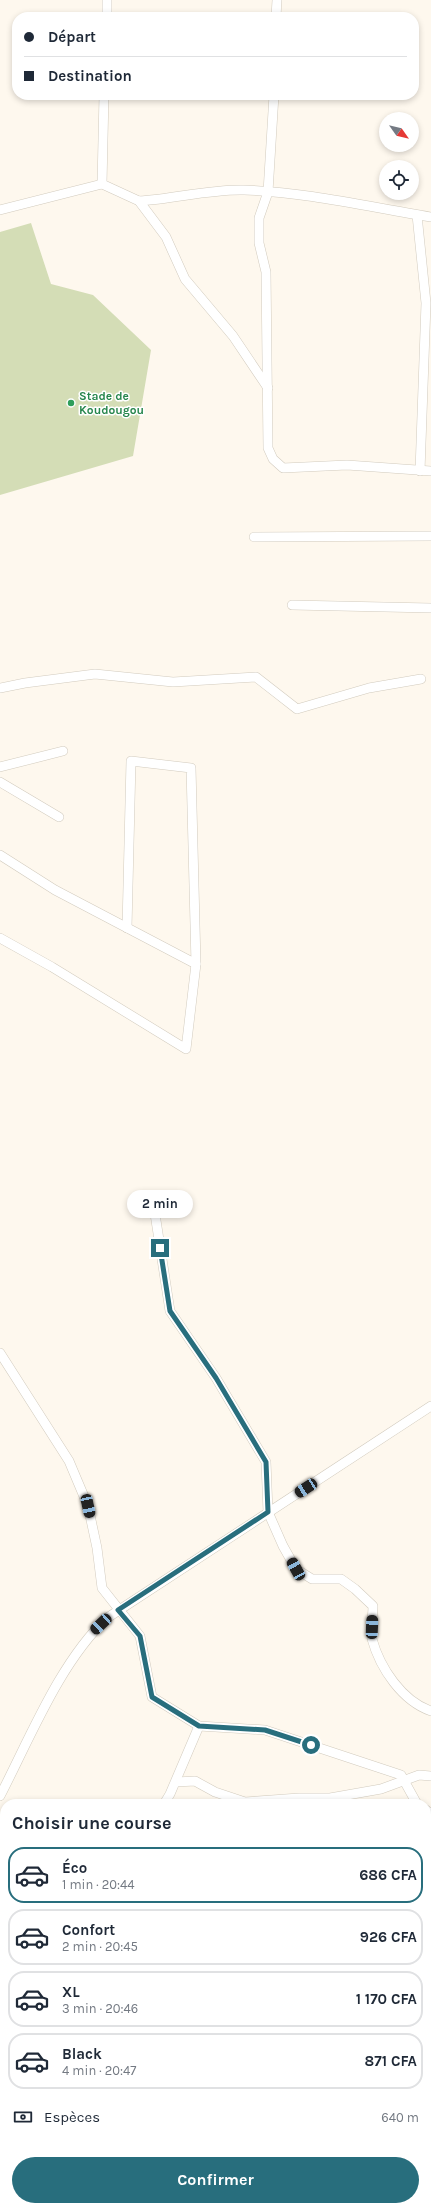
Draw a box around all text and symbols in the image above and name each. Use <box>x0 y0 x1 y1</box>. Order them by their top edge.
text: Départ <box>48 28 96 46</box>
text: Destination <box>48 67 132 85</box>
north arrow <box>379 112 419 152</box>
map controls <box>379 112 419 200</box>
button: locate <box>379 160 419 200</box>
place label: Stade de Koudougou <box>79 389 144 417</box>
marker: Stade de Koudougou <box>66 398 76 408</box>
callout: 2 min <box>127 1190 193 1218</box>
text: 2 min <box>142 1196 178 1211</box>
route end <box>151 1239 169 1257</box>
car <box>293 1476 319 1500</box>
car <box>80 1493 96 1519</box>
car <box>285 1556 307 1582</box>
car <box>88 1611 114 1637</box>
car <box>366 1615 378 1639</box>
route start <box>302 1736 320 1754</box>
text: Choisir une course <box>12 1812 171 1834</box>
icon: car <box>14 1857 50 1893</box>
text: Éco <box>62 1859 87 1877</box>
text: 686 CFA <box>359 1866 417 1884</box>
text: 1 min · 20:44 <box>62 1877 135 1892</box>
icon: car <box>14 1919 50 1955</box>
text: Confort <box>62 1921 115 1939</box>
text: 926 CFA <box>360 1928 417 1946</box>
text: 2 min · 20:45 <box>62 1939 138 1954</box>
icon: car <box>14 1981 50 2017</box>
text: XL <box>62 1983 80 2001</box>
text: 1 170 CFA <box>356 1990 417 2008</box>
text: 3 min · 20:46 <box>62 2001 138 2016</box>
icon: car <box>14 2043 50 2079</box>
text: Black <box>62 2045 102 2063</box>
text: 871 CFA <box>365 2052 417 2070</box>
text: 4 min · 20:47 <box>62 2063 136 2078</box>
icon: cash <box>12 2106 34 2128</box>
text: Espèces <box>44 2108 100 2126</box>
text: 640 m <box>381 2110 419 2125</box>
button: Confirmer <box>12 2157 419 2203</box>

